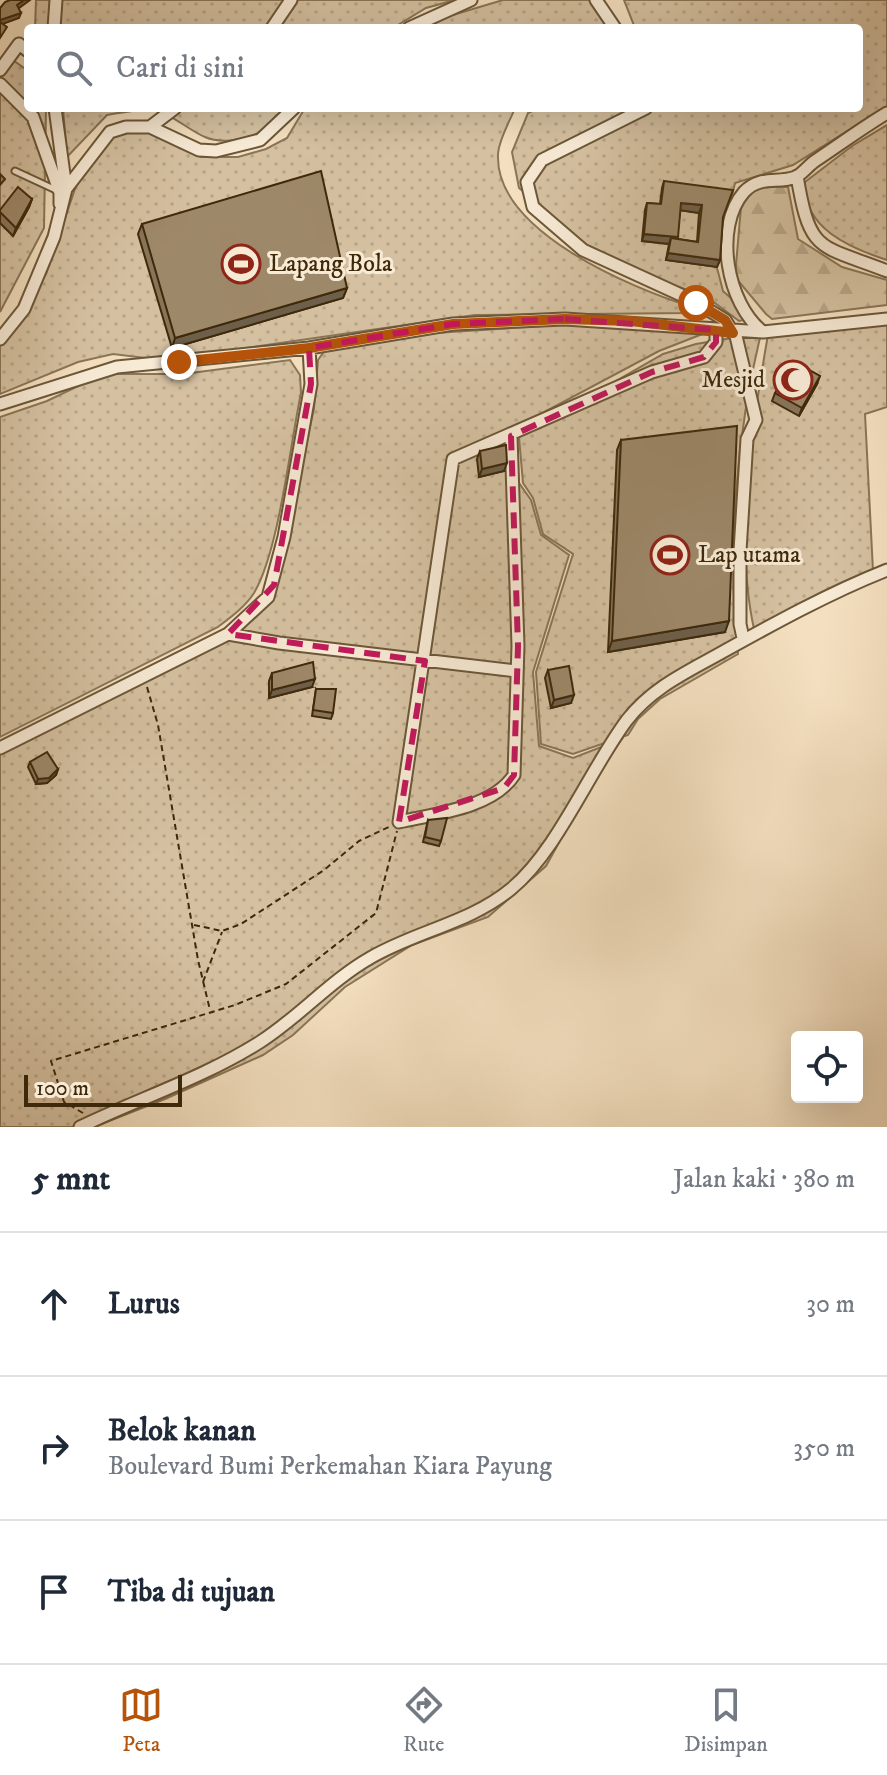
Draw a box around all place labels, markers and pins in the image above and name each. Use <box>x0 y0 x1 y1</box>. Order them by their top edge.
sports icon: Lapang Bola <box>220 243 262 285</box>
place label: Lapang Bola <box>269 249 393 279</box>
mosque icon: Mesjid <box>772 359 814 401</box>
place label: Mesjid <box>702 365 765 395</box>
sports icon: Lap utama <box>649 534 691 576</box>
place label: Lap utama <box>698 540 801 570</box>

